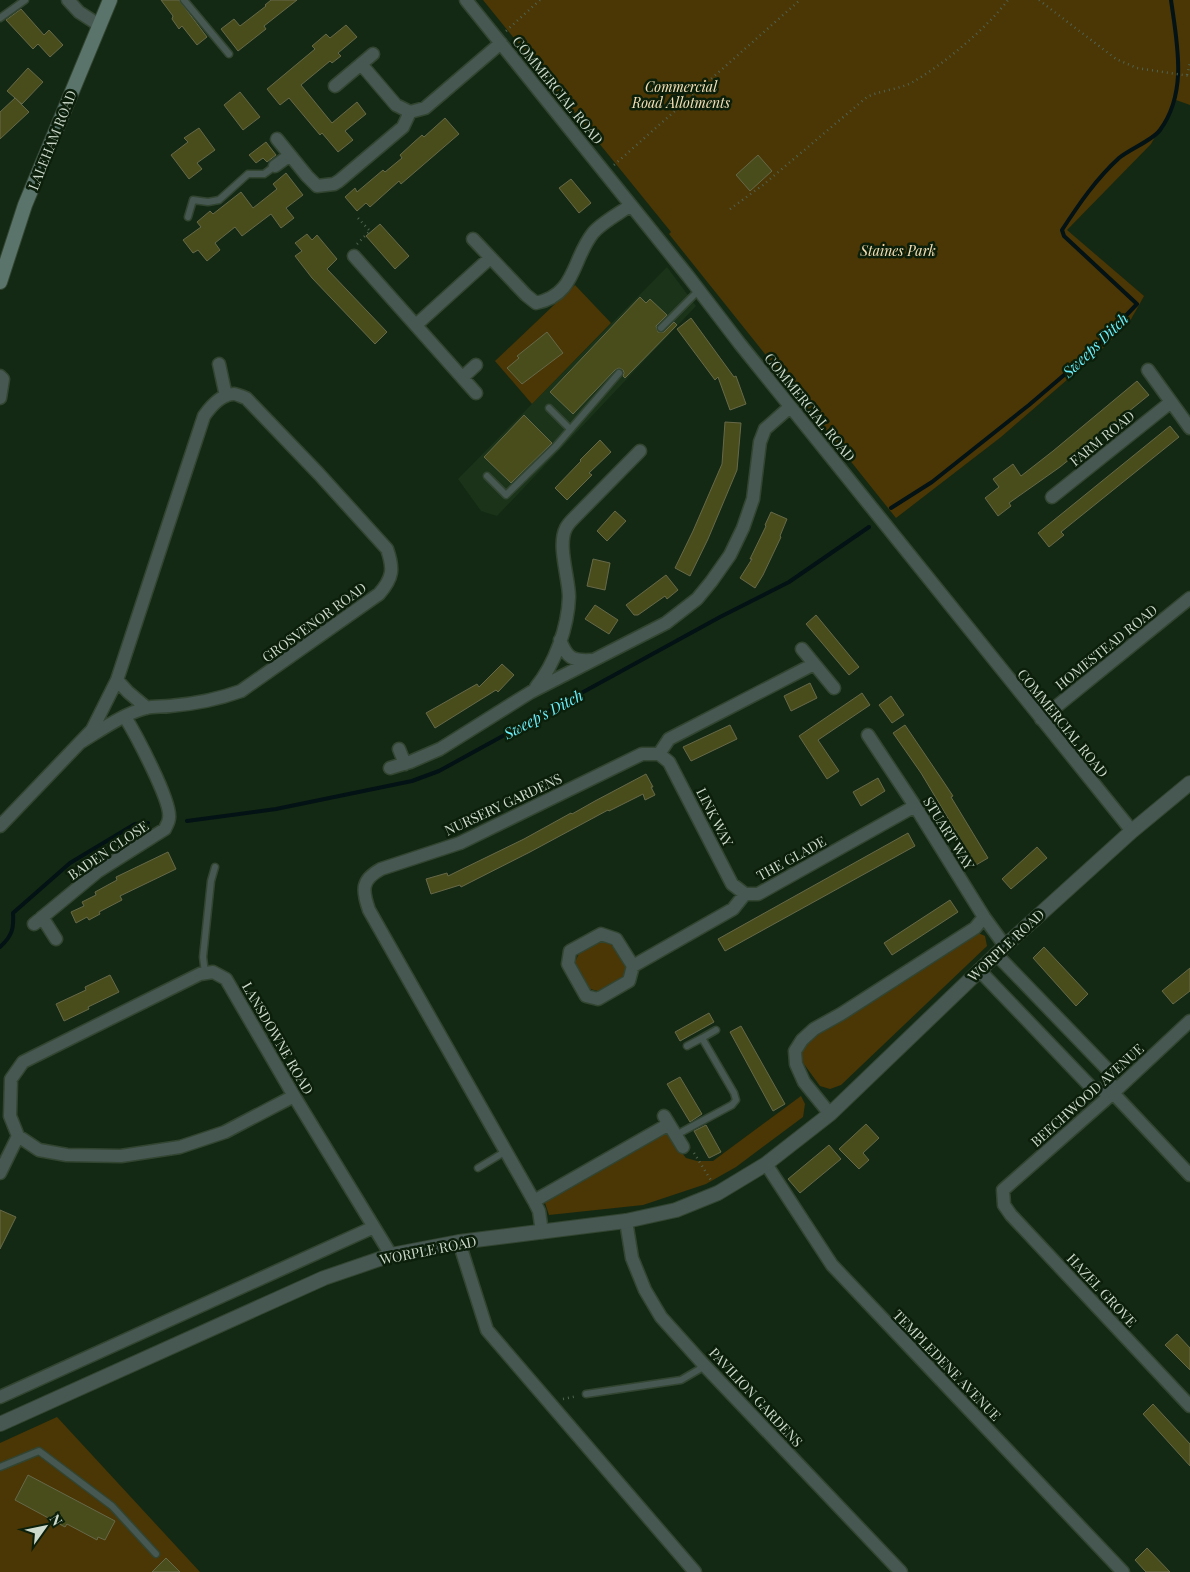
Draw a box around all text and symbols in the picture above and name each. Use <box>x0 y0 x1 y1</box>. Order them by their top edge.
street label: COMMERCIAL ROAD <box>508 32 608 148</box>
park label: Commercial Road Allotments <box>631 77 731 112</box>
street label: LALEHAM ROAD <box>23 87 81 193</box>
park label: Staines Park <box>859 241 936 260</box>
water label: Sweeps Ditch <box>1057 309 1132 382</box>
street label: COMMERCIAL ROAD <box>760 349 860 465</box>
street label: FARM ROAD <box>1066 406 1138 470</box>
street label: GROSVENOR ROAD <box>258 578 370 666</box>
street label: HOMESTEAD ROAD <box>1051 600 1161 694</box>
street label: COMMERCIAL ROAD <box>1013 665 1113 781</box>
water label: Sweep's Ditch <box>499 685 586 744</box>
street label: NURSERY GARDENS <box>441 768 565 840</box>
street label: LINK WAY <box>692 784 738 850</box>
street label: STUART WAY <box>919 793 979 874</box>
street label: BADEN CLOSE <box>64 816 152 884</box>
street label: THE GLADE <box>753 831 829 885</box>
street label: WORPLE ROAD <box>963 905 1048 986</box>
street label: LANSDOWNE ROAD <box>238 978 318 1098</box>
street label: BEECHWOOD AVENUE <box>1027 1039 1147 1151</box>
street label: WORPLE ROAD <box>377 1231 478 1269</box>
street label: HAZEL GROVE <box>1063 1249 1141 1331</box>
street label: TEMPLEDENE AVENUE <box>889 1305 1005 1425</box>
street label: PAVILION GARDENS <box>705 1343 807 1451</box>
north arrow <box>20 1502 70 1552</box>
text: N <box>46 1510 67 1529</box>

